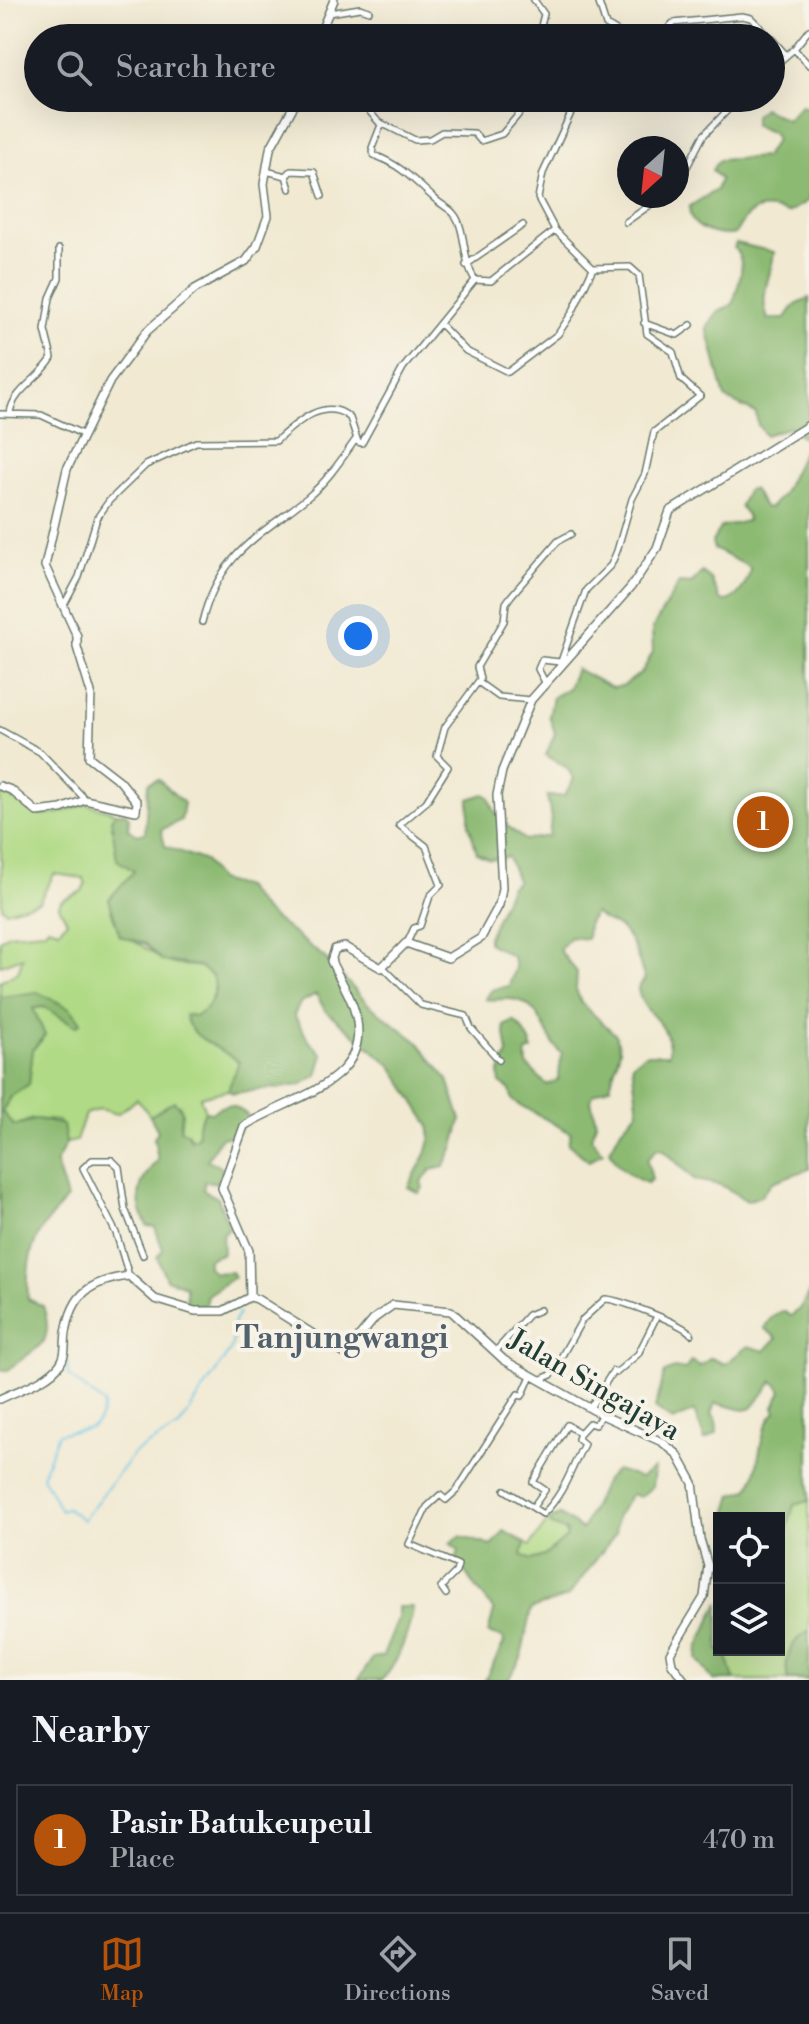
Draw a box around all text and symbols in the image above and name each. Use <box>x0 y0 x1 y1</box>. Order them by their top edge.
search box <box>24 24 785 112</box>
icon: search <box>52 46 96 90</box>
text: Search here <box>116 49 276 87</box>
north arrow <box>617 136 689 208</box>
your location <box>338 616 378 656</box>
pin: 1 <box>737 792 789 852</box>
district label: Tanjungwangi <box>236 1318 448 1358</box>
street label: Jalan Singajaya <box>501 1322 687 1449</box>
map controls <box>713 1512 785 1656</box>
button: locate <box>713 1512 785 1584</box>
button: layers <box>713 1584 785 1656</box>
text: Nearby <box>32 1711 150 1753</box>
text: Pasir Batukeupeul <box>110 1805 372 1843</box>
text: 1 <box>54 1824 66 1856</box>
text: 470 m <box>703 1824 775 1856</box>
text: Place <box>110 1843 175 1875</box>
tab: Map <box>100 1932 144 2007</box>
tab: Directions <box>345 1932 451 2007</box>
tab: Saved <box>651 1932 709 2007</box>

